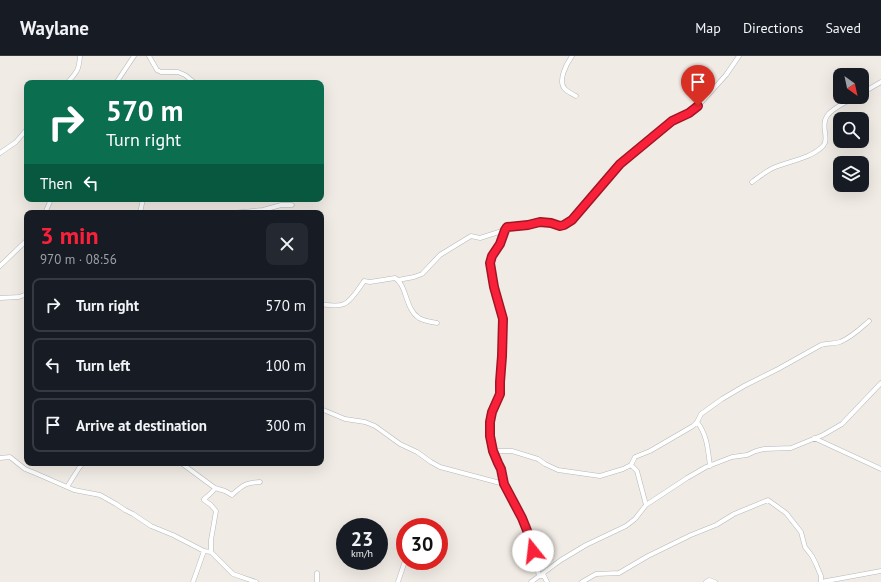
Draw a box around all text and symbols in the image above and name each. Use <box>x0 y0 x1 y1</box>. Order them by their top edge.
text: Waylane <box>20 16 89 40</box>
text: Map <box>695 19 721 37</box>
text: Directions <box>743 19 803 37</box>
text: Saved <box>825 19 861 37</box>
pin <box>681 65 715 106</box>
north arrow <box>833 68 869 104</box>
map controls <box>833 68 869 192</box>
icon: arrive <box>687 71 709 93</box>
text: 570 m <box>106 92 183 129</box>
icon: right <box>40 96 92 148</box>
button: search <box>833 112 869 148</box>
text: Turn right <box>106 128 181 151</box>
button: layers <box>833 156 869 192</box>
icon: left <box>80 172 102 194</box>
text: Then <box>40 174 72 193</box>
text: 3 min <box>40 220 99 251</box>
button: close <box>266 223 308 265</box>
text: 970 m · 08:56 <box>40 251 117 268</box>
icon: right <box>42 294 64 316</box>
text: Turn right <box>76 296 139 315</box>
text: 570 m <box>265 296 306 315</box>
icon: left <box>42 354 64 376</box>
text: Turn left <box>76 356 130 375</box>
text: 100 m <box>265 356 306 375</box>
icon: arrive <box>42 414 64 436</box>
text: Arrive at destination <box>76 416 207 435</box>
text: 300 m <box>265 416 306 435</box>
speed limit sign: 30 <box>396 518 448 570</box>
text: 23 <box>351 526 373 552</box>
position arrow <box>512 530 554 572</box>
text: km/h <box>351 547 373 560</box>

